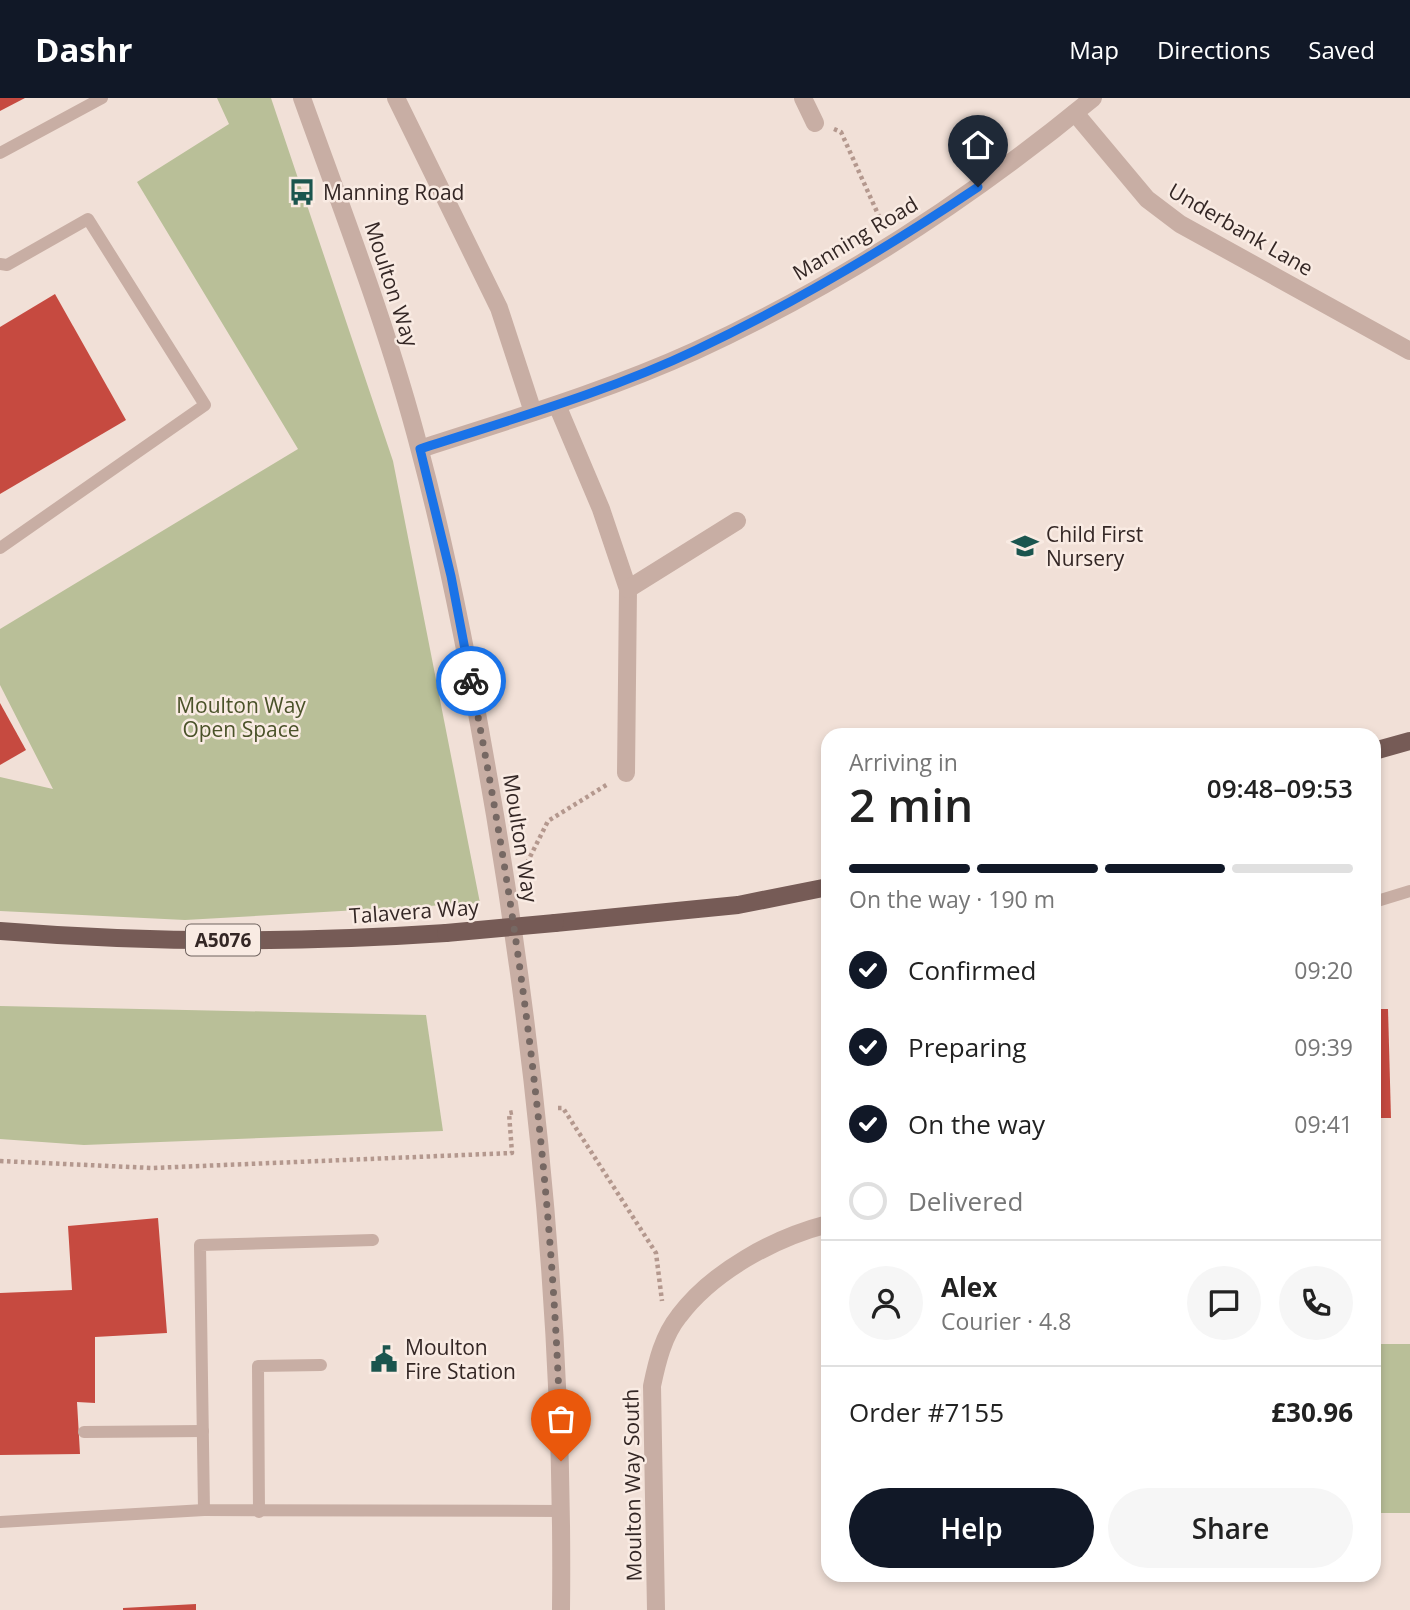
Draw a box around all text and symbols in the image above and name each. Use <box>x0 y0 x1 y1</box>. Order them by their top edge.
text: Dashr <box>35 27 132 72</box>
text: Map <box>1069 33 1119 66</box>
text: Directions <box>1157 33 1270 66</box>
text: Saved <box>1308 33 1375 66</box>
pin <box>948 115 1008 187</box>
icon: home <box>959 126 997 164</box>
street label: Underbank Lane <box>1164 176 1318 282</box>
bus stop icon: Manning Road <box>287 177 317 207</box>
place label: Manning Road <box>323 178 464 206</box>
street label: Manning Road <box>787 190 923 286</box>
street label: Moulton Way <box>359 218 426 350</box>
place label: Child First Nursery <box>1046 520 1143 572</box>
school or university icon: Child First Nursery <box>1010 531 1040 561</box>
courier <box>436 646 506 716</box>
icon: bike <box>452 662 490 700</box>
park label: Moulton Way Open Space <box>176 691 306 743</box>
text: Arriving in <box>849 746 958 778</box>
text: 09:48–09:53 <box>1207 770 1353 806</box>
street label: Moulton Way <box>497 772 545 905</box>
text: 2 min <box>849 773 973 835</box>
text: On the way · 190 m <box>849 883 1055 915</box>
street label: Talavera Way <box>348 892 480 929</box>
road number: A5076 <box>186 925 260 956</box>
icon: check <box>849 951 887 989</box>
text: Confirmed <box>908 952 1036 988</box>
text: 09:20 <box>1294 954 1353 986</box>
icon: check <box>849 1028 887 1066</box>
text: Preparing <box>908 1029 1026 1065</box>
text: 09:39 <box>1294 1031 1353 1063</box>
icon: check <box>849 1105 887 1143</box>
text: On the way <box>908 1106 1045 1142</box>
text: 09:41 <box>1294 1108 1353 1140</box>
text: Delivered <box>908 1183 1023 1219</box>
button: person <box>849 1266 923 1340</box>
button: chat <box>1187 1266 1261 1340</box>
button: phone <box>1279 1266 1353 1340</box>
text: Alex <box>941 1269 997 1305</box>
text: Courier · 4.8 <box>941 1305 1071 1337</box>
place label: Moulton Fire Station <box>405 1333 516 1385</box>
public building icon: Moulton Fire Station <box>369 1344 399 1374</box>
street label: Moulton Way South <box>616 1388 648 1582</box>
pin <box>531 1389 591 1461</box>
text: Order #7155 <box>849 1394 1004 1430</box>
text: £30.96 <box>1271 1394 1353 1430</box>
icon: bag <box>542 1400 580 1438</box>
button: Help <box>849 1488 1094 1568</box>
button: Share <box>1108 1488 1353 1568</box>

